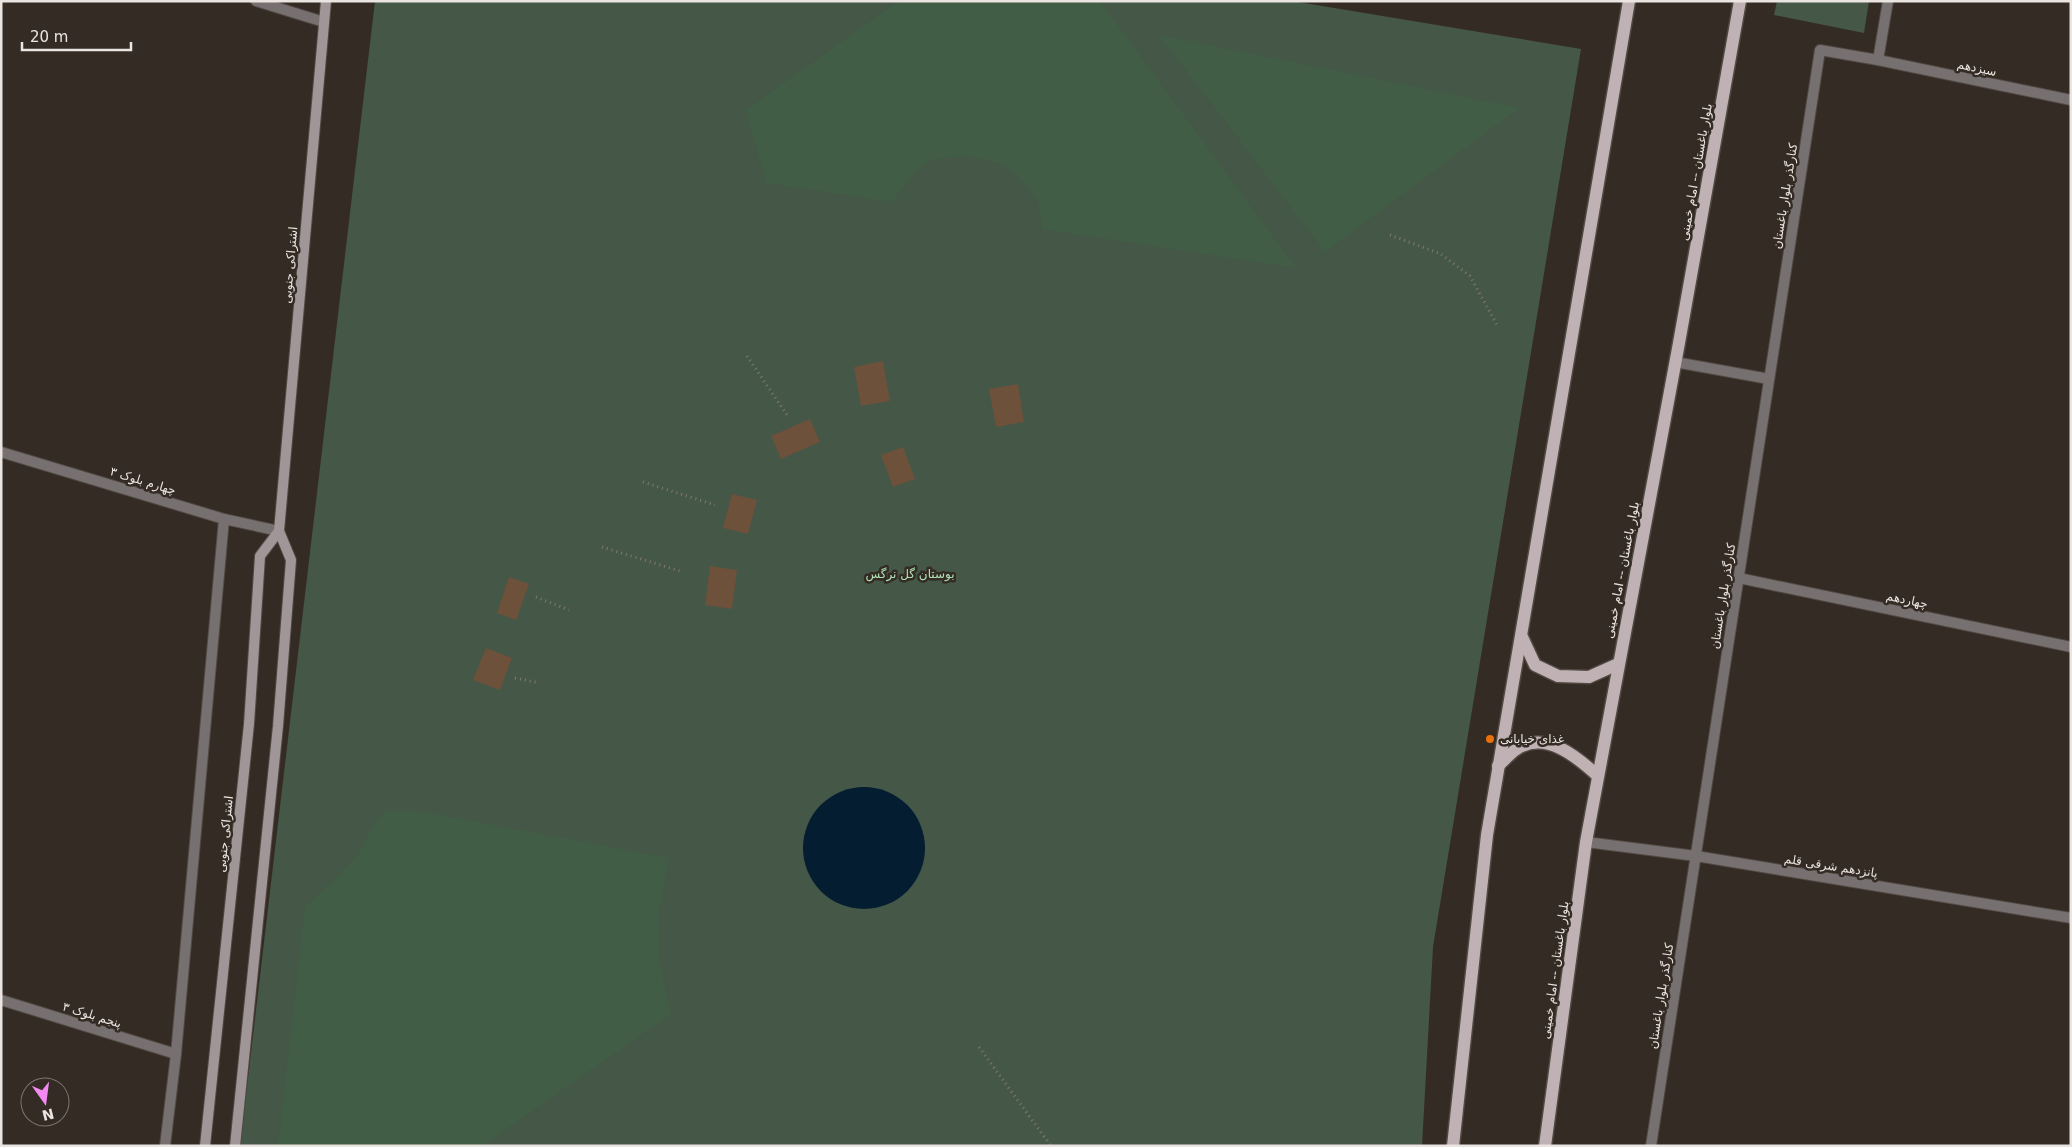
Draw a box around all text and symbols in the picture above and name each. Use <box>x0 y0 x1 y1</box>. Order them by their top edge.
scale bar <box>22 20 131 52</box>
text: 20 m <box>30 28 68 46</box>
street label: سیزدهم <box>1956 57 1998 80</box>
street label: بلوار باغستان -- امام خمینی <box>1677 102 1716 242</box>
street label: کنارگذر بلوار باغستان <box>1770 142 1801 250</box>
street label: اشتراکی جنوبی <box>280 226 301 304</box>
street label: چهارم بلوک ۳ <box>108 464 178 499</box>
street label: بلوار باغستان -- امام خمینی <box>1602 500 1643 640</box>
street label: کنارگذر بلوار باغستان <box>1708 542 1739 650</box>
park label: بوستان گل نرگس <box>865 567 955 582</box>
street label: چهاردهم <box>1885 589 1929 612</box>
place label: غذای خیابانی <box>1500 732 1564 746</box>
marker: غذای خیابانی <box>1484 733 1496 745</box>
street label: اشتراکی جنوبی <box>214 795 237 873</box>
street label: پانزدهم شرقی قلم <box>1783 852 1879 881</box>
street label: بلوار باغستان -- امام خمینی <box>1538 900 1573 1040</box>
street label: کنارگذر بلوار باغستان <box>1646 942 1677 1050</box>
street label: پنجم بلوک ۳ <box>60 999 123 1032</box>
north arrow <box>20 1077 70 1127</box>
text: N <box>41 1105 56 1124</box>

